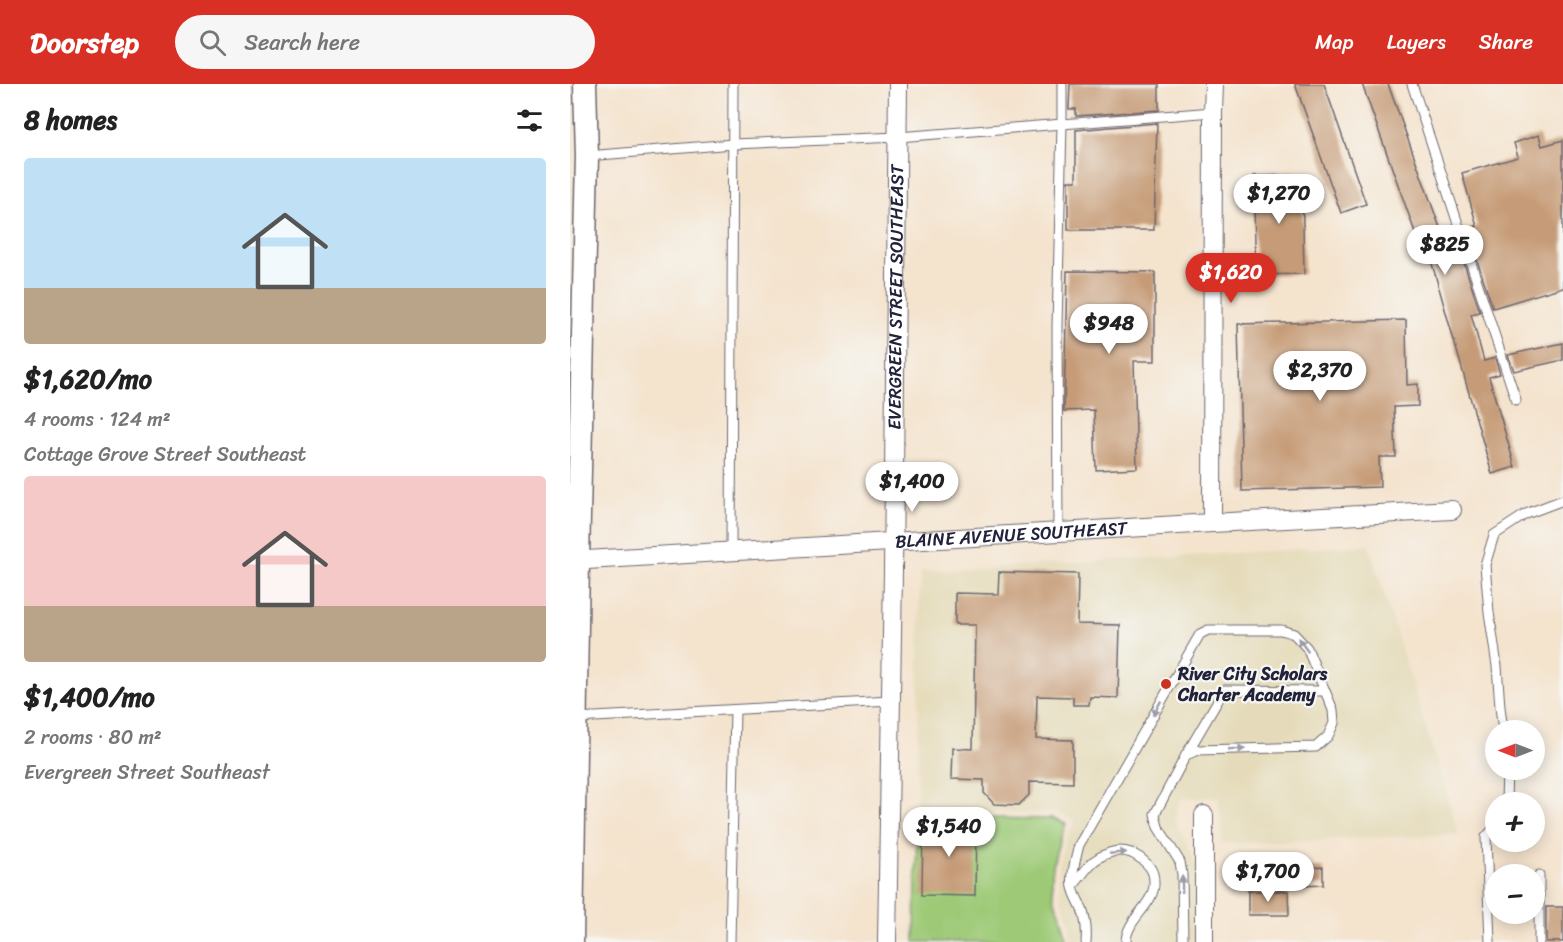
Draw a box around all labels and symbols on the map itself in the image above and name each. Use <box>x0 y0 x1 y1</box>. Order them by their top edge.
street label: EVERGREEN STREET SOUTHEAST <box>878 163 913 430</box>
pin: $1,270 <box>1230 174 1328 225</box>
pin: $825 <box>1409 225 1481 276</box>
pin: $1,620 <box>1182 253 1280 304</box>
pin: $948 <box>1073 304 1145 355</box>
pin: $2,370 <box>1271 351 1369 402</box>
pin: $1,400 <box>863 462 961 513</box>
street label: BLAINE AVENUE SOUTHEAST <box>894 512 1129 558</box>
one-way arrow <box>1297 637 1309 653</box>
place label: River City Scholars Charter Academy <box>1177 658 1328 711</box>
marker: River City Scholars Charter Academy <box>1159 677 1173 691</box>
one-way arrow <box>1152 700 1163 716</box>
north arrow <box>1485 720 1545 780</box>
one-way arrow <box>1227 744 1246 754</box>
pin: $1,540 <box>900 807 998 858</box>
one-way arrow <box>1109 848 1128 858</box>
pin: $1,700 <box>1219 852 1317 903</box>
one-way arrow <box>1177 874 1187 893</box>

